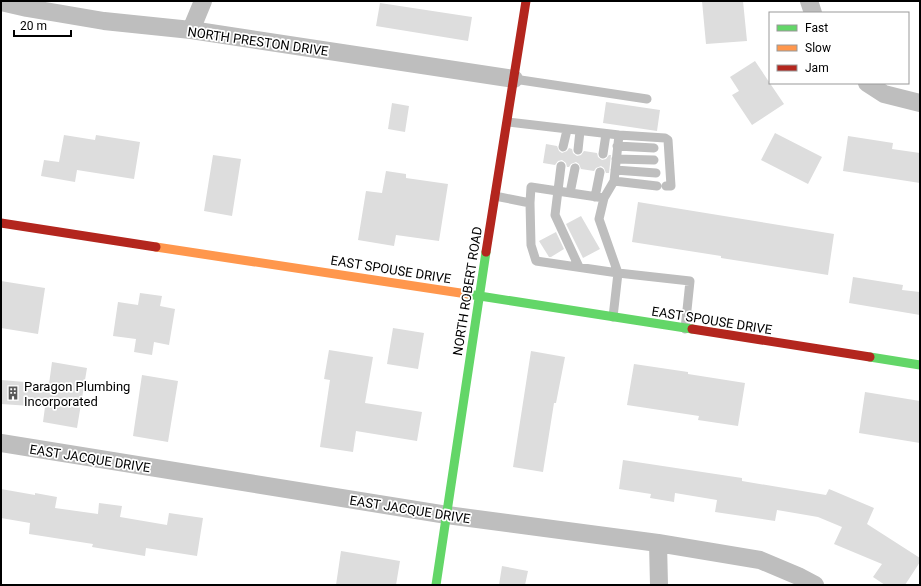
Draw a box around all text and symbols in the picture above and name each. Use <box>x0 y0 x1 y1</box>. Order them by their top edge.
scale bar <box>14 12 71 38</box>
legend <box>769 12 909 84</box>
text: 20 m <box>20 19 47 33</box>
text: Fast <box>805 21 828 35</box>
street label: NORTH PRESTON DRIVE <box>187 24 329 59</box>
text: Slow <box>805 41 831 55</box>
text: Jam <box>805 61 829 75</box>
street label: NORTH ROBERT ROAD <box>450 225 485 357</box>
street label: EAST SPOUSE DRIVE <box>330 253 452 286</box>
street label: EAST SPOUSE DRIVE <box>651 304 773 337</box>
place label: Paragon Plumbing Incorporated <box>24 379 130 409</box>
building icon: Paragon Plumbing Incorporated <box>5 385 21 401</box>
street label: EAST JACQUE DRIVE <box>29 442 151 475</box>
street label: EAST JACQUE DRIVE <box>349 493 471 526</box>

